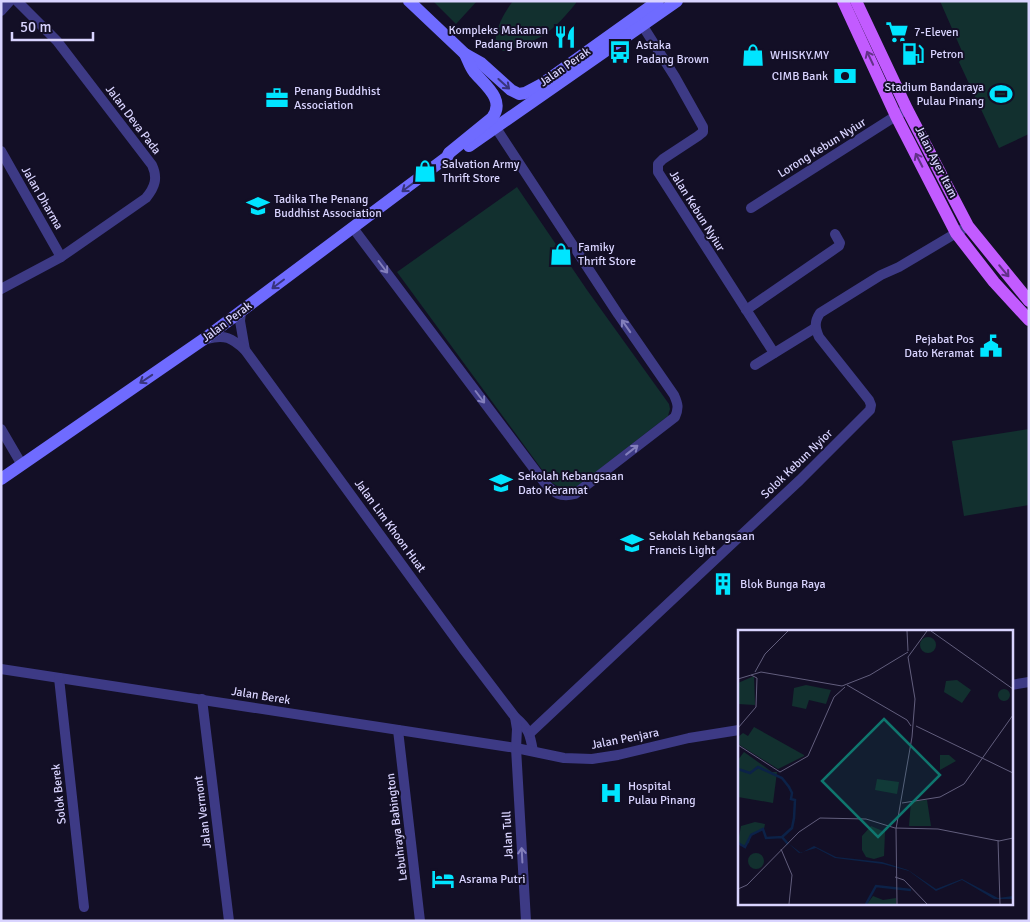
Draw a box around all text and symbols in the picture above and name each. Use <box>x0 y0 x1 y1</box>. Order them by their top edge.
scale bar <box>12 10 94 42</box>
text: 50 m <box>20 18 51 36</box>
supermarket icon: 7-Eleven <box>884 19 910 45</box>
place label: Kompleks Makanan Padang Brown <box>449 23 548 52</box>
restaurant icon: Kompleks Makanan Padang Brown <box>552 24 578 50</box>
place label: 7-Eleven <box>914 25 959 40</box>
place label: Astaka Padang Brown <box>636 38 709 67</box>
bus stop icon: Astaka Padang Brown <box>607 39 633 65</box>
fuel station icon: Petron <box>900 41 926 67</box>
shop icon: WHISKY.MY <box>740 42 766 68</box>
street label: Jalan Perak <box>537 44 593 90</box>
place label: Petron <box>930 47 964 62</box>
place label: WHISKY.MY <box>770 48 829 63</box>
one-way arrow <box>864 51 874 66</box>
bank icon: CIMB Bank <box>832 63 858 89</box>
place label: CIMB Bank <box>772 69 828 84</box>
one-way arrow <box>497 78 510 89</box>
place label: Stadium Bandaraya Pulau Pinang <box>885 80 984 109</box>
sports icon: Stadium Bandaraya Pulau Pinang <box>988 81 1014 107</box>
street label: Jalan Deva Pada <box>102 82 164 158</box>
place label: Penang Buddhist Association <box>294 84 380 113</box>
office icon: Penang Buddhist Association <box>264 85 290 111</box>
street label: Lorong Kebun Nyiur <box>775 114 869 181</box>
street label: Jalan Ayer Itam <box>911 123 961 201</box>
one-way arrow <box>914 153 924 168</box>
place label: Salvation Army Thrift Store <box>442 157 520 186</box>
shop icon: Salvation Army Thrift Store <box>412 158 438 184</box>
street label: Jalan Dharma <box>18 164 66 232</box>
street label: Jalan Kebun Nyiur <box>666 168 728 255</box>
one-way arrow <box>402 181 415 192</box>
place label: Tadika The Penang Buddhist Association <box>274 192 382 221</box>
school or university icon: Tadika The Penang Buddhist Association <box>245 193 271 219</box>
place label: Famiky Thrift Store <box>578 240 636 269</box>
shop icon: Famiky Thrift Store <box>548 241 574 267</box>
one-way arrow <box>377 260 388 273</box>
one-way arrow <box>998 265 1009 278</box>
one-way arrow <box>271 279 285 289</box>
street label: Jalan Perak <box>199 298 255 346</box>
one-way arrow <box>621 319 631 333</box>
place label: Pejabat Pos Dato Keramat <box>904 332 974 361</box>
public building icon: Pejabat Pos Dato Keramat <box>978 333 1004 359</box>
one-way arrow <box>140 374 154 384</box>
one-way arrow <box>475 390 486 403</box>
street label: Solok Kebun Nyior <box>758 426 836 502</box>
one-way arrow <box>625 445 638 456</box>
place label: Sekolah Kebangsaan Dato Keramat <box>518 469 624 498</box>
school or university icon: Sekolah Kebangsaan Dato Keramat <box>488 470 514 496</box>
street label: Jalan Lim Khoon Huat <box>351 476 429 576</box>
place label: Sekolah Kebangsaan Francis Light <box>649 529 755 558</box>
school or university icon: Sekolah Kebangsaan Francis Light <box>619 530 645 556</box>
building icon: Blok Bunga Raya <box>710 571 736 597</box>
place label: Blok Bunga Raya <box>740 577 826 592</box>
inset map <box>738 630 1012 904</box>
street label: Jalan Berek <box>230 684 292 708</box>
street label: Jalan Penjara <box>590 725 660 753</box>
street label: Solok Berek <box>48 763 70 825</box>
street label: Lebuhraya Babington <box>383 772 411 882</box>
street label: Jalan Vermont <box>191 775 215 849</box>
place label: Hospital Pulau Pinang <box>628 779 696 808</box>
hospital icon: Hospital Pulau Pinang <box>598 780 624 806</box>
street label: Jalan Tull <box>499 810 517 860</box>
one-way arrow <box>517 847 526 863</box>
hotel icon: Asrama Putri <box>430 866 456 892</box>
place label: Asrama Putri <box>459 872 526 887</box>

